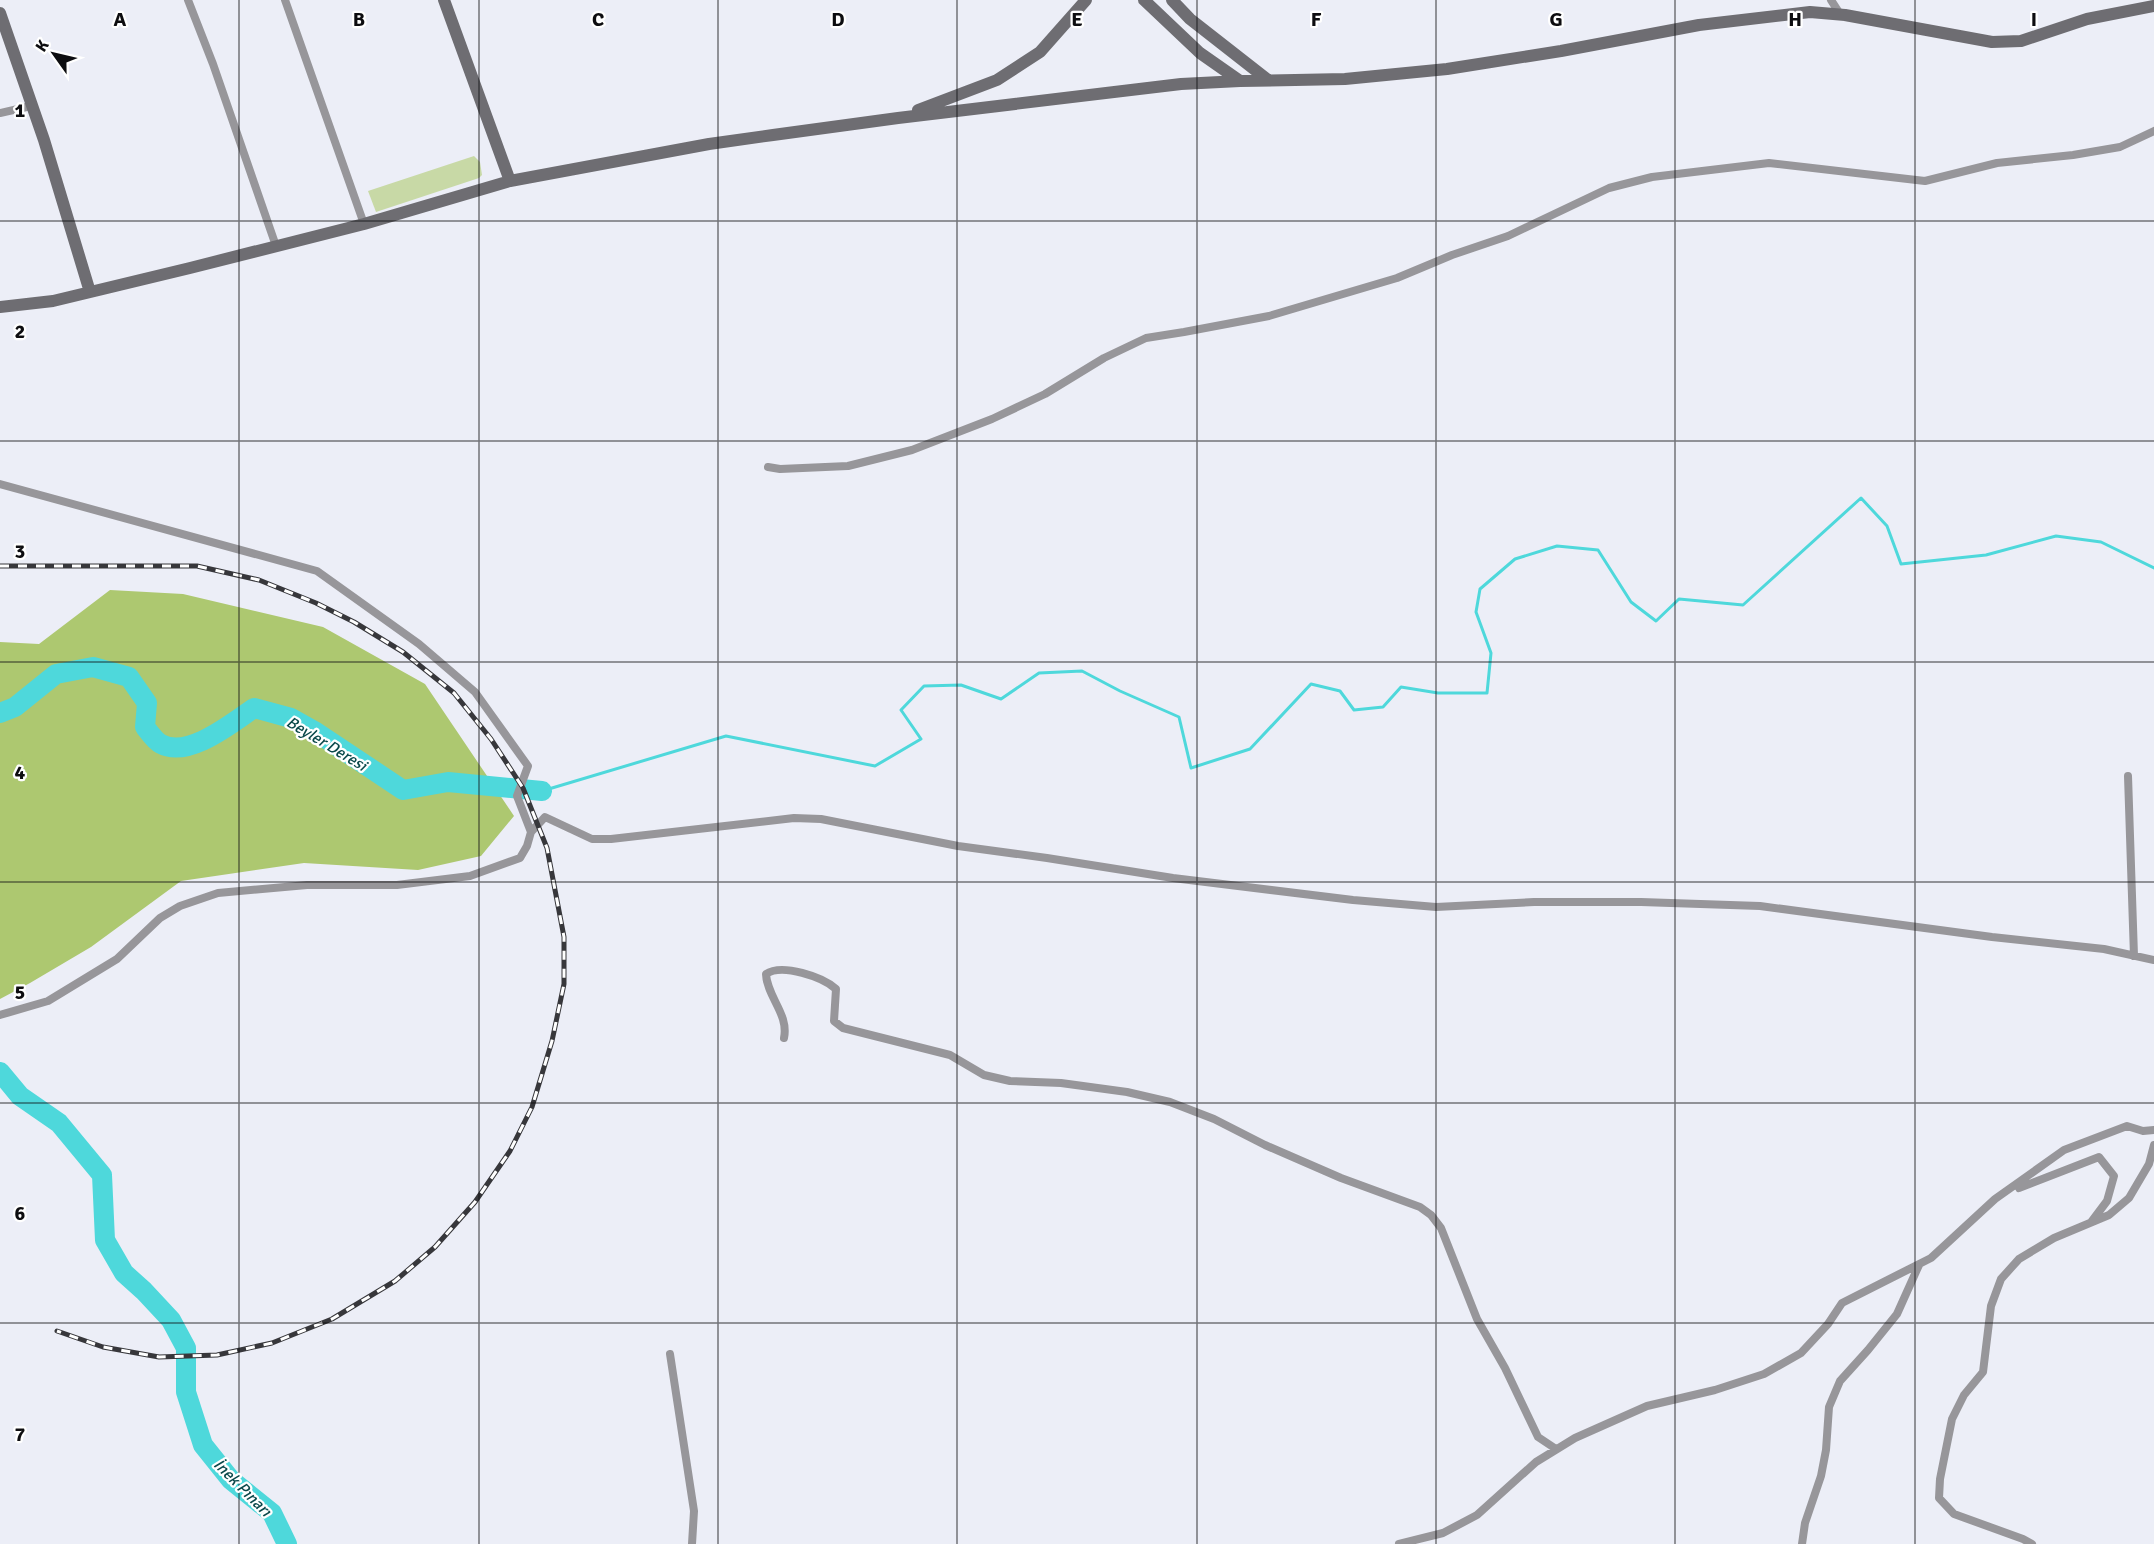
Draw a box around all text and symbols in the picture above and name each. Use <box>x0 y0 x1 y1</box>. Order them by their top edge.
text: A <box>114 7 127 32</box>
text: B <box>353 7 365 32</box>
text: C <box>592 7 604 32</box>
text: D <box>831 7 845 32</box>
text: E <box>1071 7 1083 32</box>
text: F <box>1311 7 1322 32</box>
text: G <box>1549 7 1563 32</box>
text: H <box>1788 7 1802 32</box>
text: I <box>2031 7 2037 32</box>
north arrow <box>24 24 84 84</box>
text: K <box>31 36 53 56</box>
text: 1 <box>15 98 26 123</box>
text: 2 <box>15 319 25 344</box>
text: 3 <box>15 539 25 564</box>
water label: Beyler Deresi <box>283 712 372 777</box>
text: 4 <box>15 760 26 785</box>
text: 5 <box>15 980 25 1005</box>
text: 6 <box>15 1201 26 1226</box>
text: 7 <box>15 1422 26 1447</box>
water label: İnek Pınarı <box>209 1455 276 1521</box>

